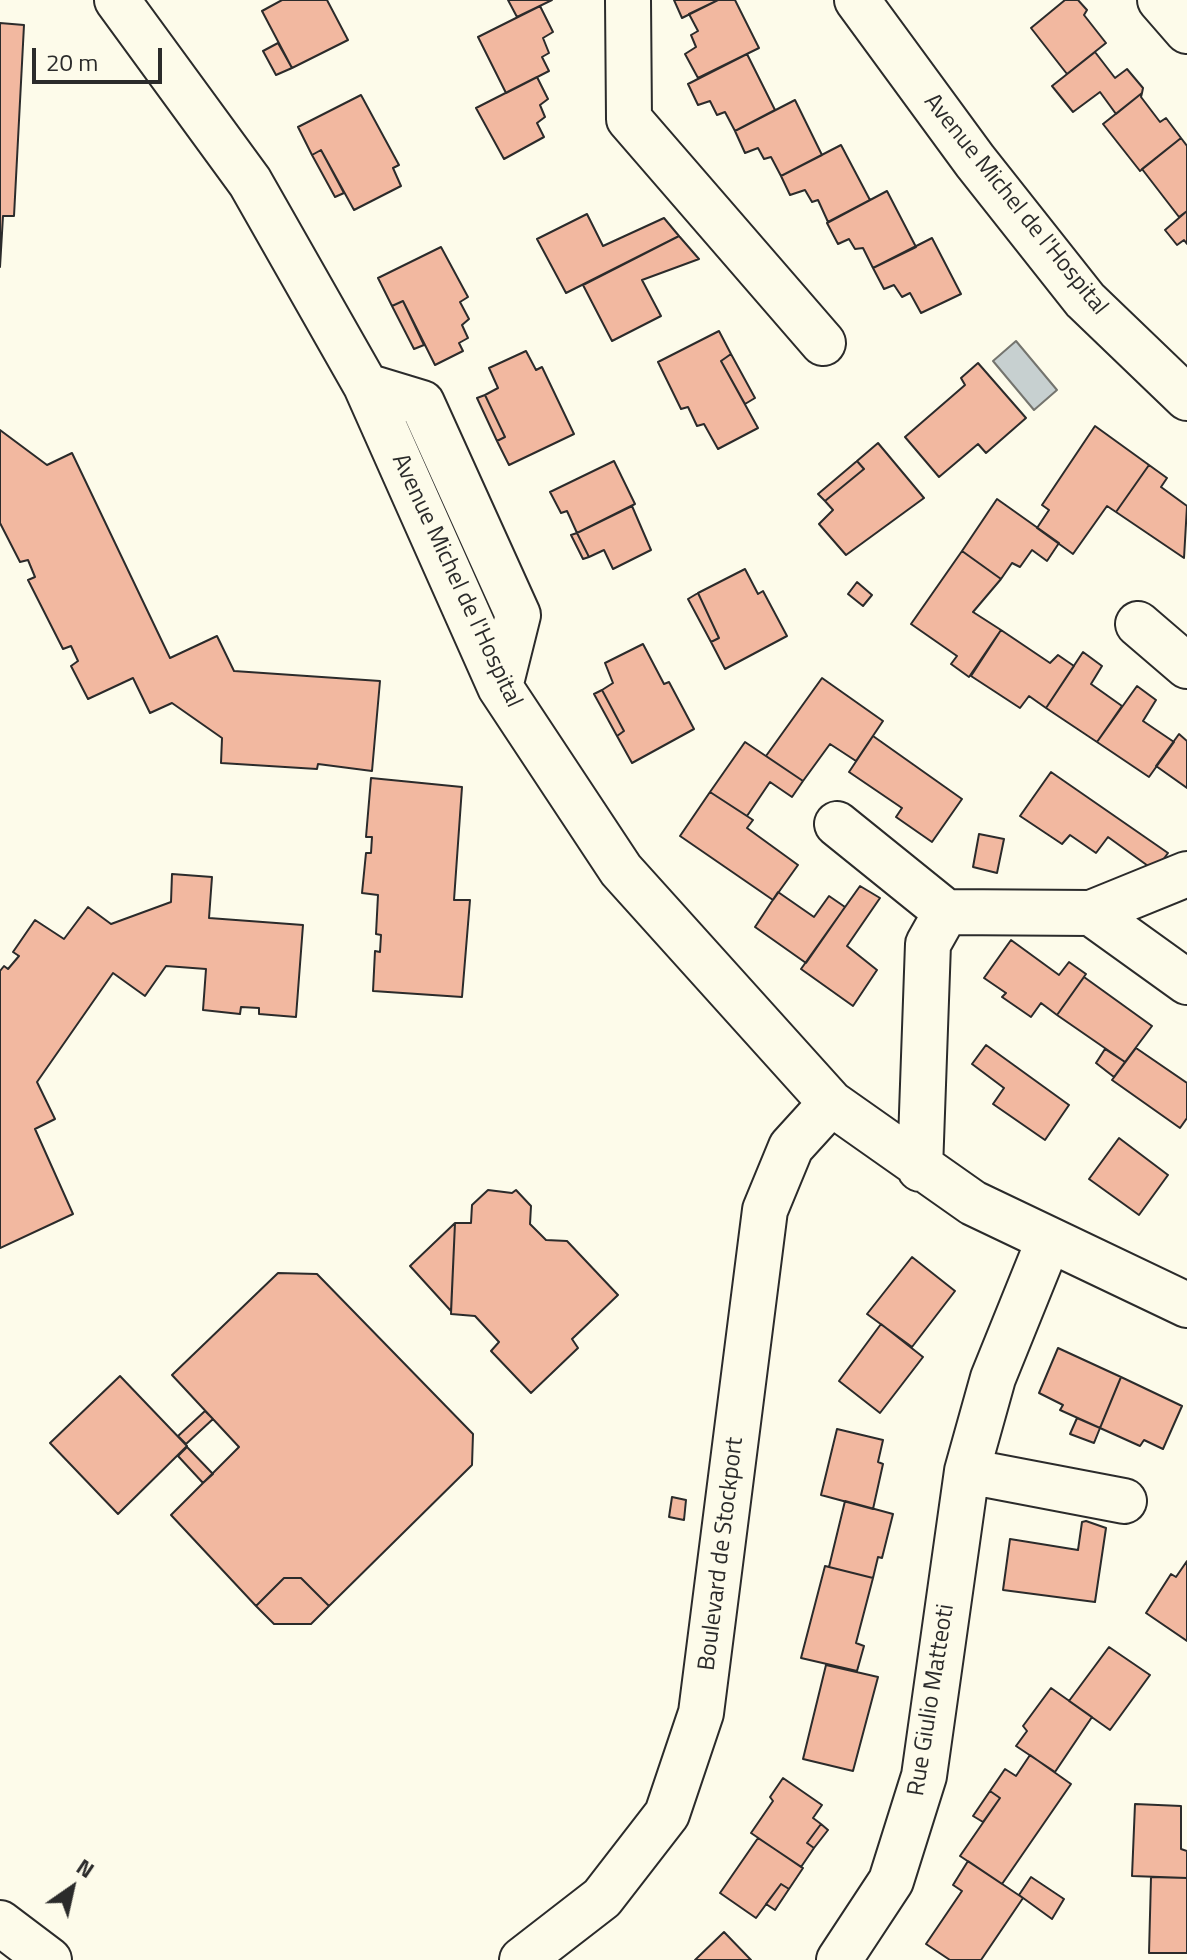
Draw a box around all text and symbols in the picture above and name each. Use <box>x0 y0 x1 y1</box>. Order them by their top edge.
scale bar <box>36 32 166 82</box>
text: 20 m <box>46 44 98 80</box>
street label: Avenue Michel de l'Hospital <box>917 88 1113 322</box>
street label: Avenue Michel de l'Hospital <box>385 450 527 712</box>
street label: Boulevard de Stockport <box>693 1436 751 1672</box>
street label: Rue Giulio Matteoti <box>903 1602 961 1798</box>
north arrow <box>32 1848 112 1928</box>
text: N <box>70 1850 101 1886</box>

